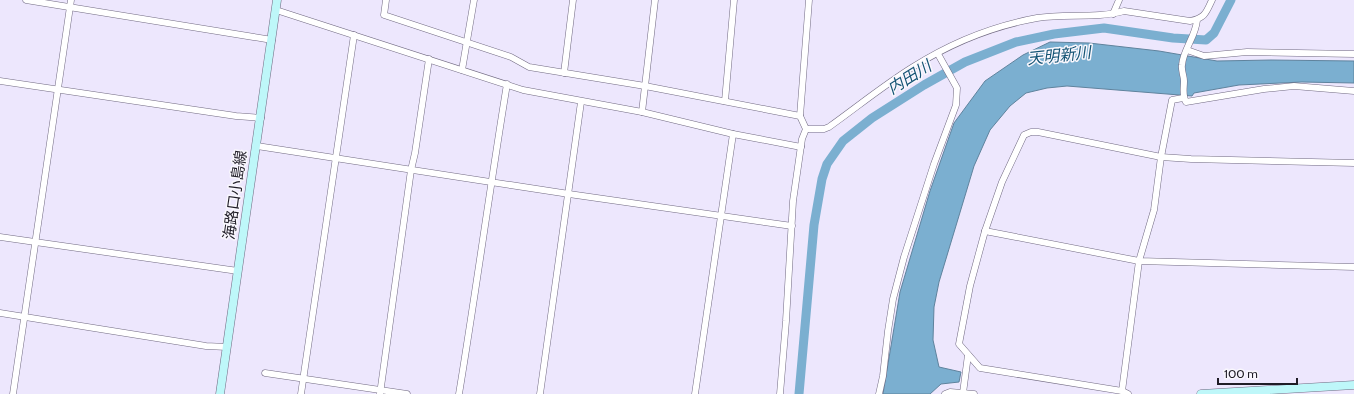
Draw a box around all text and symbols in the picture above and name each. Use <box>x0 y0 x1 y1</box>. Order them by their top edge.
water label: 天明新川 <box>1026 42 1094 68</box>
water label: 内田川 <box>884 56 936 98</box>
street label: 海路口小島線 <box>220 149 250 241</box>
scale bar <box>1218 360 1297 386</box>
text: 100 m <box>1224 366 1258 381</box>

